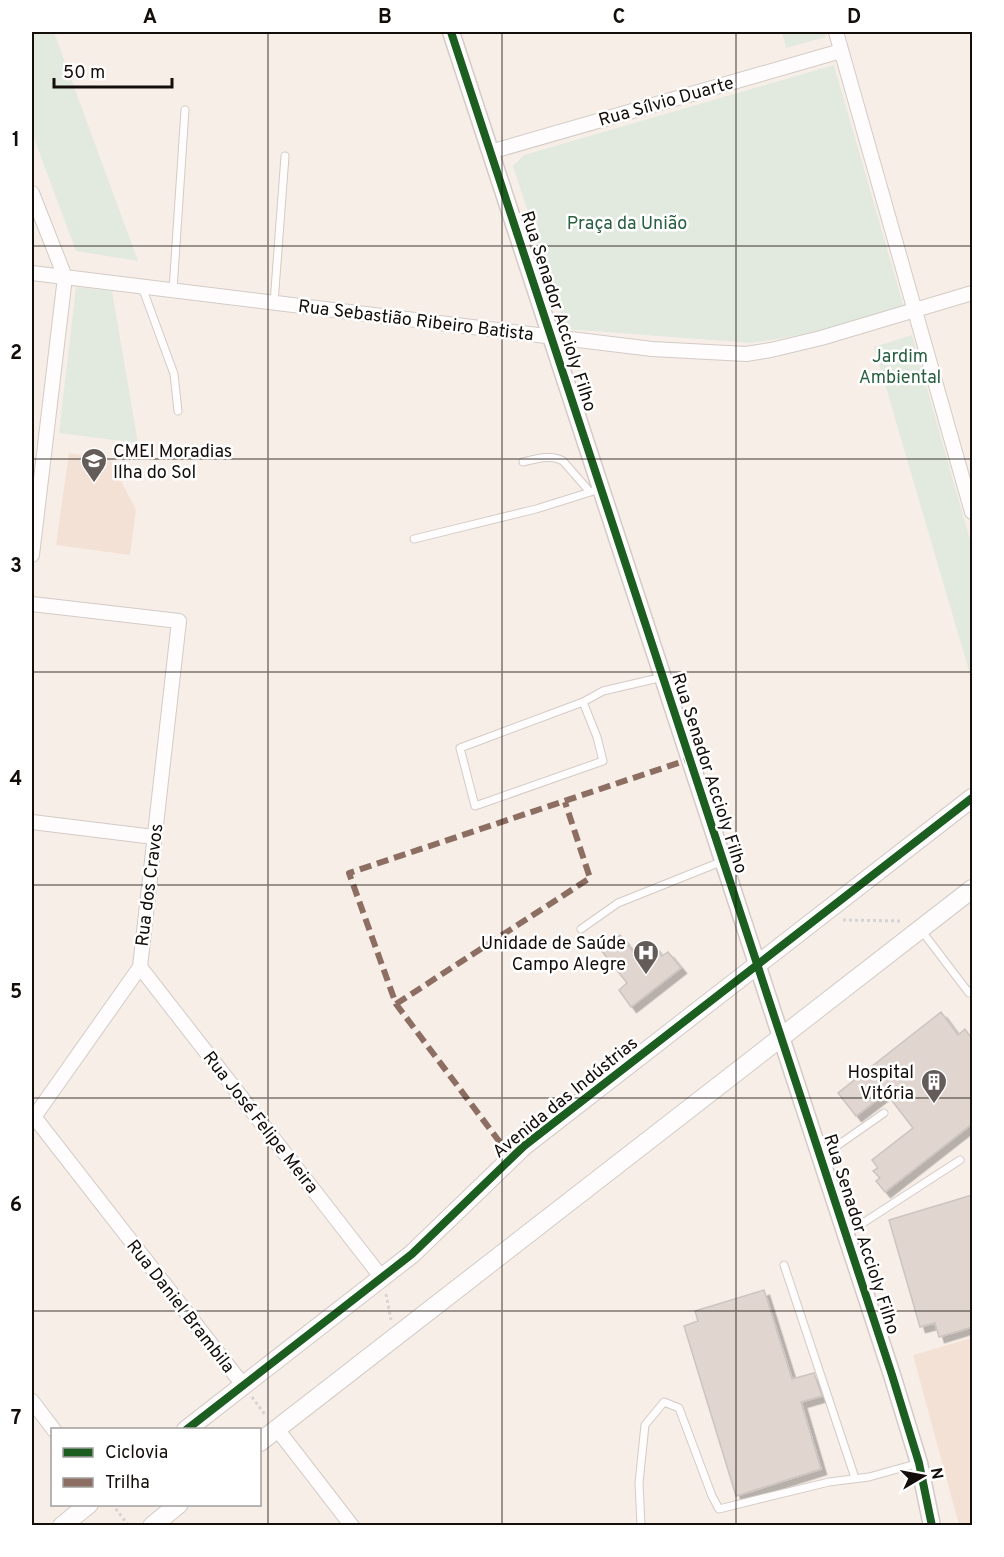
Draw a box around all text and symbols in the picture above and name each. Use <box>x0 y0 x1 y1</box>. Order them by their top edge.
text: A <box>143 5 157 31</box>
text: B <box>378 5 392 31</box>
text: C <box>613 5 625 31</box>
text: D <box>847 5 861 31</box>
scale bar <box>54 51 172 89</box>
text: 50 m <box>63 62 105 85</box>
street label: Rua Sílvio Duarte <box>596 72 737 133</box>
text: 1 <box>12 128 20 154</box>
street label: Rua Senador Accioly Filho <box>514 208 601 415</box>
park label: Praça da União <box>567 213 687 236</box>
street label: Rua Sebastião Ribeiro Batista <box>297 296 535 347</box>
text: 2 <box>10 341 22 367</box>
park label: Jardim Ambiental <box>859 346 941 390</box>
place label: CMEI Moradias Ilha do Sol <box>113 441 232 485</box>
school or university icon: CMEI Moradias Ilha do Sol <box>79 446 109 484</box>
text: 3 <box>10 554 22 580</box>
street label: Rua Senador Accioly Filho <box>665 670 752 877</box>
text: 4 <box>10 767 22 793</box>
street label: Rua dos Cravos <box>132 823 169 948</box>
place label: Unidade de Saúde Campo Alegre <box>481 933 626 977</box>
hospital icon: Unidade de Saúde Campo Alegre <box>631 938 661 976</box>
text: 5 <box>10 980 22 1006</box>
street label: Avenida das Indústrias <box>489 1032 643 1164</box>
street label: Rua José Felipe Meira <box>197 1047 323 1199</box>
place label: Hospital Vitória <box>848 1062 914 1106</box>
building icon: Hospital Vitória <box>919 1067 949 1105</box>
street label: Rua Senador Accioly Filho <box>817 1131 904 1338</box>
text: 6 <box>10 1193 22 1219</box>
street label: Rua Daniel Brambila <box>121 1236 239 1378</box>
text: 7 <box>11 1406 21 1432</box>
legend <box>51 1428 261 1506</box>
text: Ciclovia <box>105 1442 168 1465</box>
north arrow <box>893 1446 953 1506</box>
text: N <box>925 1466 947 1481</box>
text: Trilha <box>105 1472 150 1495</box>

